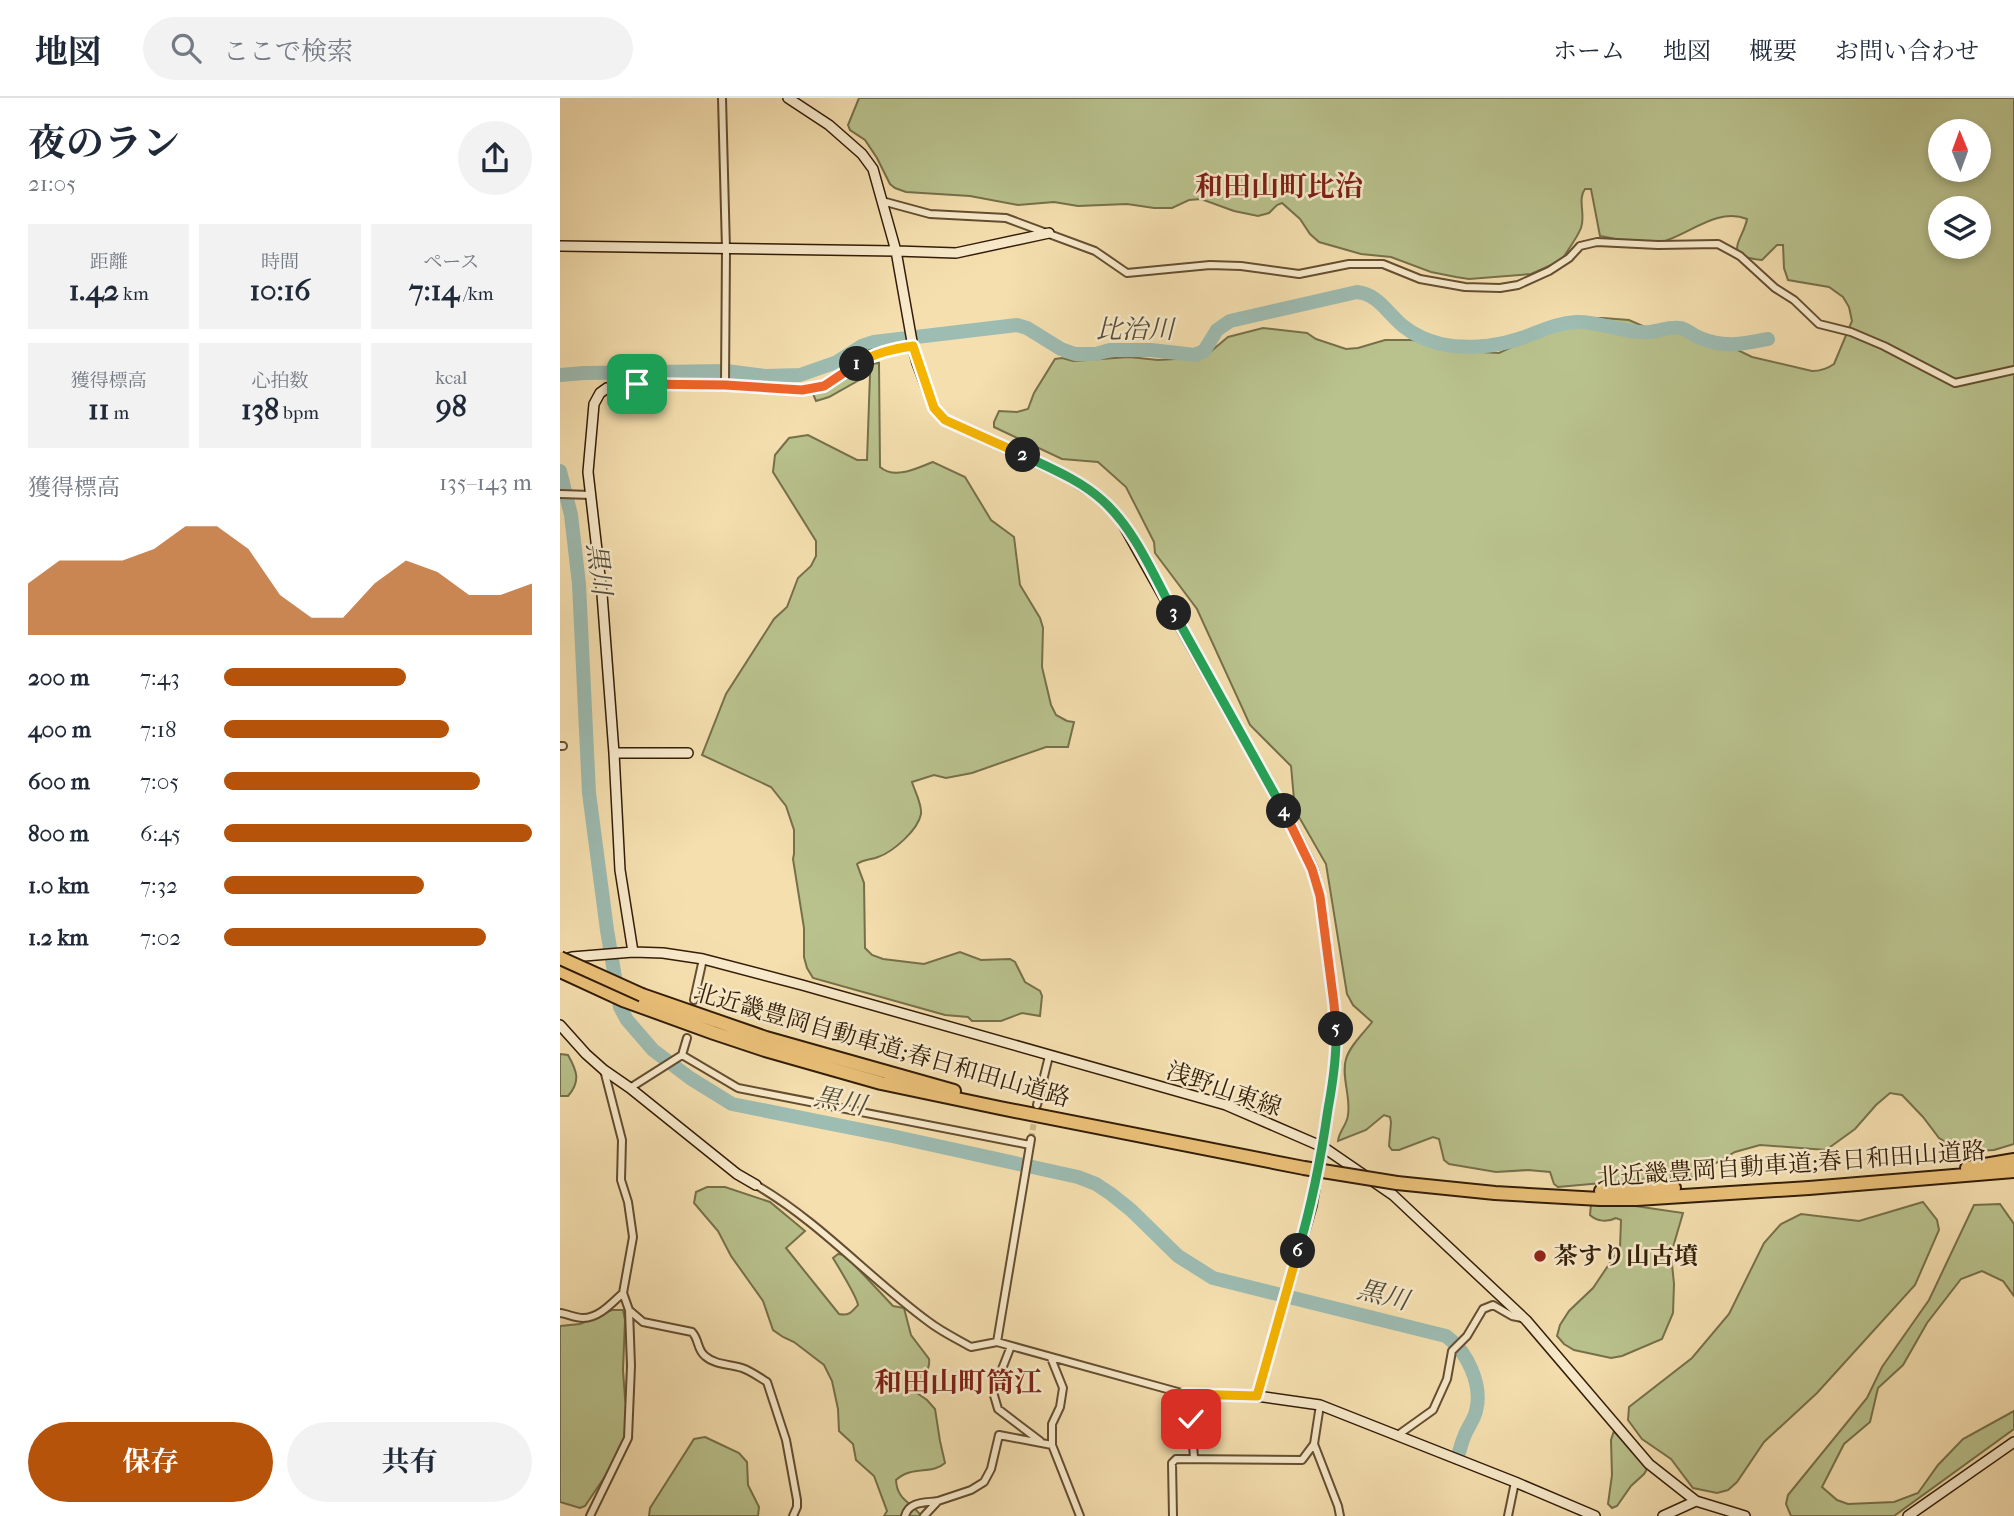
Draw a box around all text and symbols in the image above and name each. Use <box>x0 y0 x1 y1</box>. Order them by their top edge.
search box <box>143 17 633 80</box>
icon: search <box>167 29 205 67</box>
text: 地図 <box>35 33 101 72</box>
text: ここで検索 <box>223 36 353 67</box>
text: ホーム <box>1553 37 1625 65</box>
text: 地図 <box>1663 37 1711 65</box>
text: 概要 <box>1749 37 1797 65</box>
text: お問い合わせ <box>1835 37 1979 65</box>
north arrow <box>1928 119 1992 182</box>
map controls <box>1928 119 1991 259</box>
text: 夜のラン <box>28 121 180 166</box>
button: share <box>458 121 532 195</box>
text: 21:05 <box>28 170 76 197</box>
district label: 和田山町比治 <box>1195 170 1363 203</box>
button: layers <box>1928 196 1991 259</box>
text: 距離 <box>90 251 128 273</box>
text: 時間 <box>261 251 299 273</box>
text: ペース <box>423 251 479 273</box>
text: 1.42 <box>69 273 119 308</box>
text: 10:16 <box>249 273 311 308</box>
text: 7:14 <box>409 273 459 308</box>
text: km <box>119 283 149 305</box>
text: /km <box>459 283 494 305</box>
water label: 比治川 <box>1096 314 1177 345</box>
pin: 1 <box>840 346 874 382</box>
text: 1 <box>853 352 860 374</box>
pin <box>607 354 667 414</box>
icon: arrive <box>618 365 656 403</box>
text: kcal <box>435 367 467 389</box>
text: 獲得標高 <box>71 370 147 392</box>
text: 心拍数 <box>251 370 309 392</box>
text: 98 <box>436 389 467 424</box>
text: 11 <box>88 392 109 427</box>
text: 138 <box>241 392 279 427</box>
text: m <box>109 402 129 424</box>
text: bpm <box>279 402 319 424</box>
pin: 2 <box>1006 438 1040 472</box>
text: 2 <box>1018 443 1027 465</box>
text: 135–143 m <box>439 469 532 496</box>
text: 獲得標高 <box>28 474 120 501</box>
water label: 黒川 <box>580 541 618 600</box>
pin: 3 <box>1156 596 1192 630</box>
text: 3 <box>1170 601 1177 623</box>
text: 200 m <box>28 664 89 691</box>
text: 7:43 <box>140 664 180 691</box>
text: 400 m <box>28 716 91 743</box>
text: 7:18 <box>140 716 176 743</box>
text: 600 m <box>28 768 90 795</box>
text: 7:05 <box>140 768 179 795</box>
pin: 4 <box>1266 794 1302 828</box>
text: 4 <box>1278 799 1289 821</box>
text: 800 m <box>28 820 89 847</box>
text: 6:45 <box>140 820 181 847</box>
text: 1.0 km <box>28 872 89 899</box>
text: 7:32 <box>140 872 178 899</box>
text: 1.2 km <box>28 924 88 951</box>
text: 7:02 <box>140 924 181 951</box>
street label: 北近畿豊岡自動車道;春日和田山道路 <box>691 978 1073 1112</box>
pin: 5 <box>1318 1012 1354 1046</box>
text: 5 <box>1331 1017 1340 1039</box>
street label: 浅野山東線 <box>1163 1056 1285 1122</box>
water label: 黒川 <box>811 1080 872 1122</box>
street label: 北近畿豊岡自動車道;春日和田山道路 <box>1595 1136 1987 1192</box>
pin: 6 <box>1280 1234 1316 1268</box>
text: 6 <box>1292 1239 1303 1261</box>
place label: 茶すり山古墳 <box>1554 1242 1698 1270</box>
marker: 茶すり山古墳 <box>1532 1248 1548 1264</box>
water label: 黒川 <box>1354 1274 1415 1317</box>
district label: 和田山町筒江 <box>874 1366 1042 1399</box>
pin <box>1161 1389 1221 1449</box>
icon: check <box>1172 1400 1210 1438</box>
button: 保存 <box>28 1422 273 1502</box>
button: 共有 <box>287 1422 532 1502</box>

